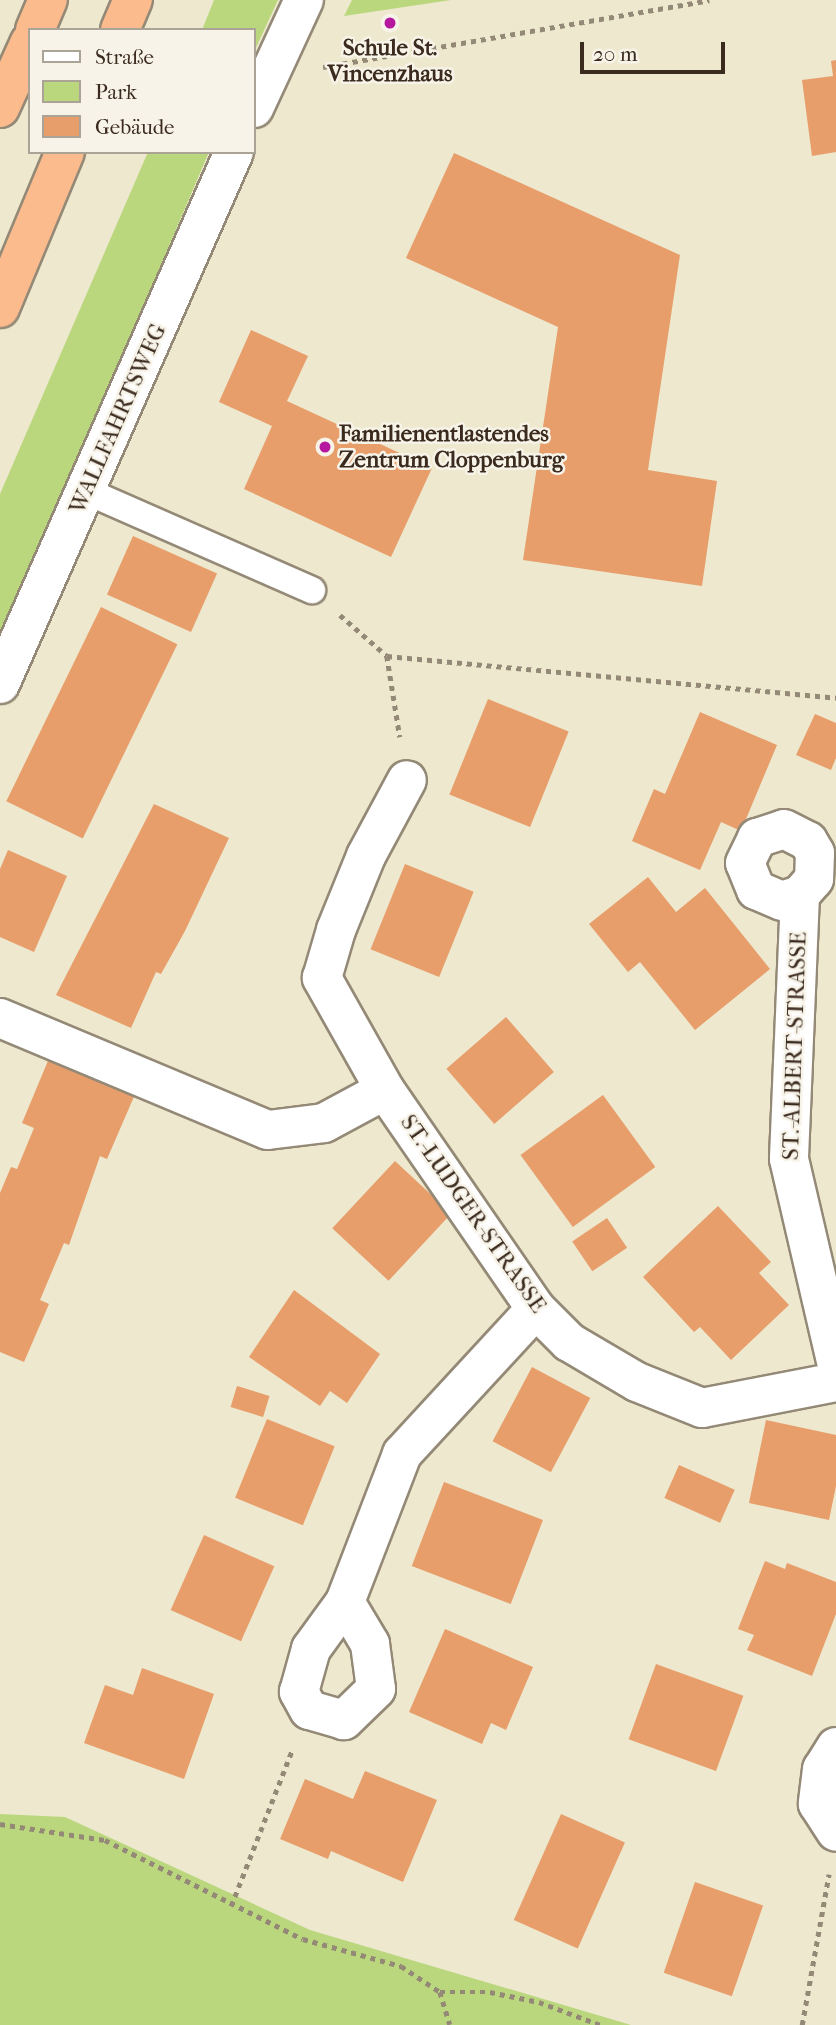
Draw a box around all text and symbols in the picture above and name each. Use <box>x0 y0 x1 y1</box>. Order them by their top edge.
marker: Schule St. Vincenzhaus <box>382 15 398 31</box>
legend <box>28 28 256 154</box>
scale bar <box>584 28 729 72</box>
place label: Schule St. Vincenzhaus <box>328 34 452 88</box>
text: 20 m <box>593 42 637 66</box>
text: Straße <box>95 45 154 69</box>
text: Park <box>95 80 137 104</box>
text: Gebäude <box>95 115 175 139</box>
street label: WALLFAHRTSWEG <box>64 320 172 518</box>
place label: Familienentlastendes Zentrum Cloppenburg <box>339 420 564 474</box>
marker: Familienentlastendes Zentrum Cloppenburg <box>317 439 333 455</box>
street label: ST.-ALBERT-STRASSE <box>777 931 813 1161</box>
street label: ST.-LUDGER-STRASSE <box>394 1110 552 1318</box>

